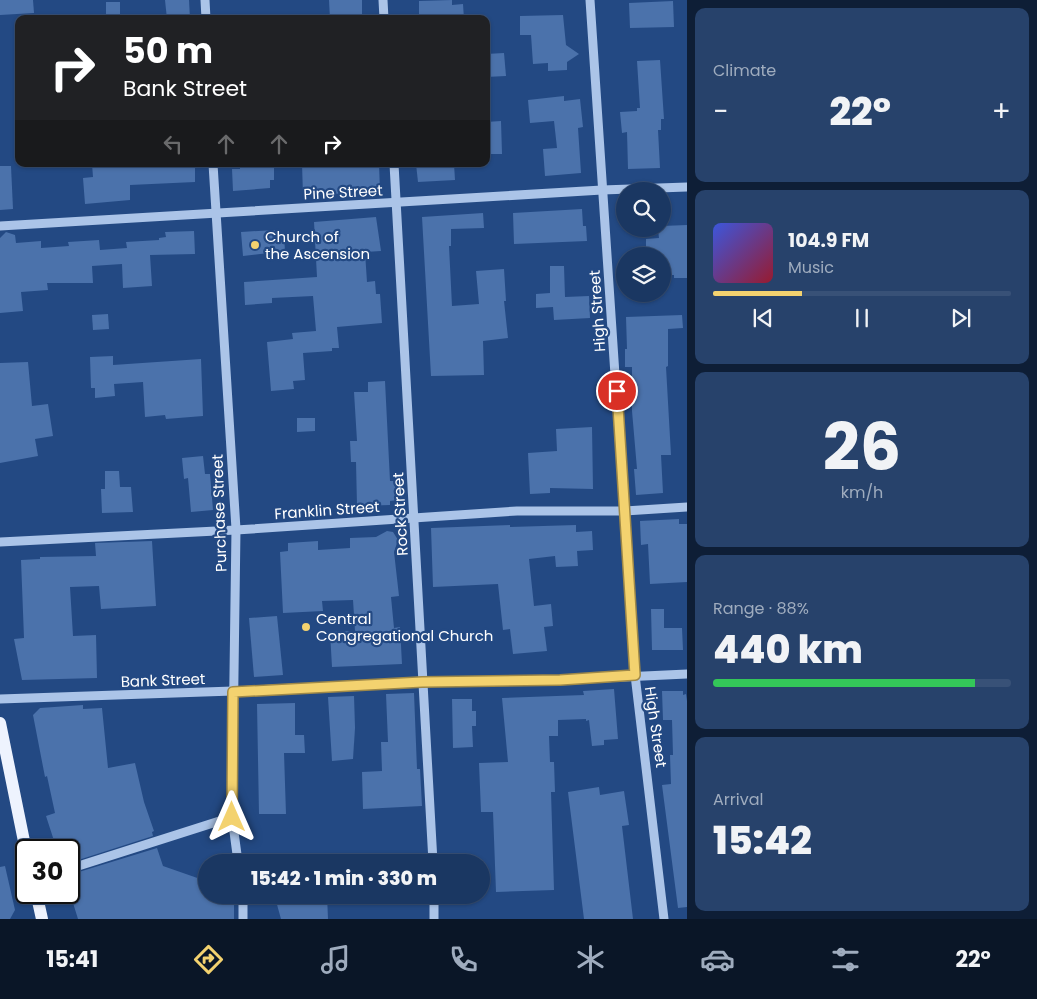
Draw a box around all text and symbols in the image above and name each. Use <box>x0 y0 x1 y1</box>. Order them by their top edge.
text: 50 m <box>123 26 213 75</box>
icon: right <box>40 35 105 100</box>
text: Climate <box>713 59 776 82</box>
text: Bank Street <box>123 73 247 104</box>
text: 22° <box>829 85 891 138</box>
text: − <box>713 92 728 131</box>
text: + <box>992 92 1011 131</box>
icon: left <box>159 130 187 158</box>
icon: ahead <box>212 130 240 158</box>
icon: ahead <box>265 130 293 158</box>
icon: right <box>318 130 346 158</box>
street label: Pine Street <box>303 179 383 205</box>
map controls <box>616 182 671 302</box>
button: search <box>616 182 671 237</box>
place label: Church of the Ascension <box>265 226 370 264</box>
text: 104.9 FM <box>788 227 869 254</box>
marker: Church of the Ascension <box>249 239 261 251</box>
button: layers <box>616 247 671 302</box>
text: Music <box>788 256 834 279</box>
street label: High Street <box>584 269 610 353</box>
icon: previous <box>749 304 777 332</box>
icon: pause <box>848 304 876 332</box>
icon: next <box>947 304 975 332</box>
pin <box>596 370 638 412</box>
icon: arrive <box>603 377 631 405</box>
text: 26 <box>823 402 901 493</box>
street label: Purchase Street <box>206 454 232 572</box>
street label: Rock Street <box>387 472 413 556</box>
text: km/h <box>841 481 883 504</box>
street label: Franklin Street <box>274 496 380 524</box>
text: Range · 88% <box>713 597 809 620</box>
place label: Central Congregational Church <box>316 608 493 646</box>
marker: Central Congregational Church <box>300 621 312 633</box>
text: 440 km <box>713 623 863 676</box>
street label: Bank Street <box>120 668 206 692</box>
street label: High Street <box>640 685 672 769</box>
text: Arrival <box>713 788 763 811</box>
position arrow <box>205 790 257 842</box>
text: 15:42 <box>713 814 812 867</box>
speed limit sign: 30 <box>15 839 80 904</box>
text: 15:42 · 1 min · 330 m <box>251 865 437 892</box>
icon: directions <box>191 942 226 977</box>
icon: music <box>318 942 353 977</box>
icon: phone <box>446 942 481 977</box>
icon: climate <box>573 942 608 977</box>
icon: car <box>700 942 735 977</box>
icon: filters <box>828 942 863 977</box>
text: 15:41 <box>46 944 98 975</box>
text: 22° <box>955 944 991 975</box>

